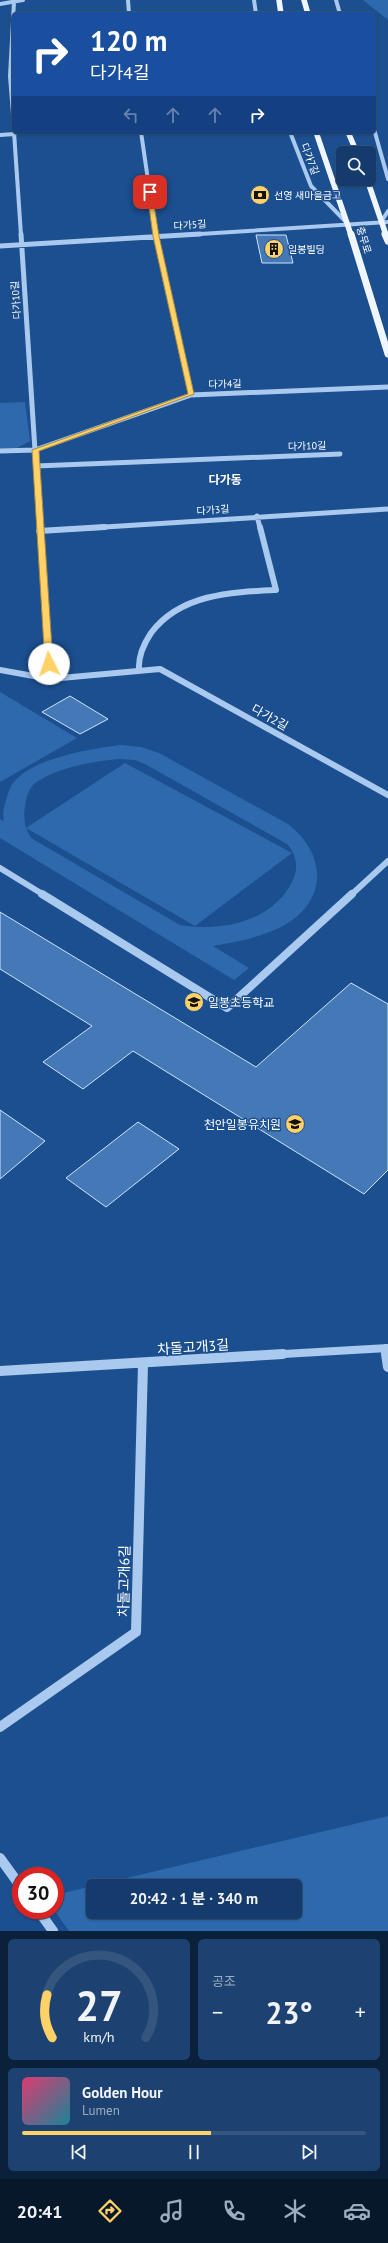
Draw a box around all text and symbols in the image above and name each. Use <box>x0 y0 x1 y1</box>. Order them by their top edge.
text: 120 m <box>90 22 167 59</box>
icon: right <box>24 28 76 80</box>
text: 다가4길 <box>90 61 150 84</box>
icon: left <box>120 104 142 126</box>
icon: ahead <box>162 104 184 126</box>
icon: ahead <box>204 104 226 126</box>
icon: right <box>246 104 268 126</box>
street label: 다가7길 <box>298 141 322 177</box>
map controls <box>336 146 376 186</box>
button: search <box>336 146 376 186</box>
pin <box>133 175 167 209</box>
icon: arrive <box>139 181 161 203</box>
bank icon: 선영 새마을금고 <box>249 184 271 206</box>
place label: 선영 새마을금고 <box>274 189 341 202</box>
street label: 다가5길 <box>173 217 207 233</box>
street label: 충무로 <box>354 225 374 255</box>
building icon: 일봉빌딩 <box>263 238 285 260</box>
place label: 일봉빌딩 <box>288 243 325 256</box>
street label: 다가10길 <box>8 280 24 320</box>
street label: 다가4길 <box>208 377 242 391</box>
street label: 다가10길 <box>288 439 326 453</box>
district label: 다가동 <box>208 472 242 487</box>
street label: 다가3길 <box>196 502 230 518</box>
position arrow <box>28 643 70 685</box>
street label: 다가2길 <box>249 701 291 733</box>
school or university icon: 일봉초등학교 <box>183 991 205 1013</box>
place label: 일봉초등학교 <box>208 995 274 1010</box>
school or university icon: 천안일봉유치원 <box>284 1113 306 1135</box>
place label: 천안일봉유치원 <box>204 1117 281 1132</box>
street label: 차돌고개3길 <box>156 1336 230 1358</box>
street label: 차돌고개6길 <box>114 1545 134 1617</box>
speed limit sign: 30 <box>12 1867 64 1919</box>
text: 20:42 · 1 분 · 340 m <box>130 1889 258 1908</box>
text: 공조 <box>212 1973 236 1990</box>
text: 27 <box>75 1978 123 2031</box>
text: 23° <box>265 1993 313 2032</box>
text: − <box>212 1998 223 2026</box>
text: + <box>355 1998 366 2026</box>
text: km/h <box>83 2026 115 2045</box>
text: Golden Hour <box>82 2083 162 2102</box>
text: Lumen <box>82 2102 120 2119</box>
icon: previous <box>68 2141 90 2163</box>
icon: pause <box>183 2141 205 2163</box>
icon: next <box>298 2141 320 2163</box>
icon: directions <box>96 2197 124 2225</box>
icon: music <box>158 2197 186 2225</box>
icon: phone <box>220 2197 248 2225</box>
icon: climate <box>281 2197 309 2225</box>
icon: car <box>343 2197 371 2225</box>
text: 20:41 <box>17 2200 63 2223</box>

